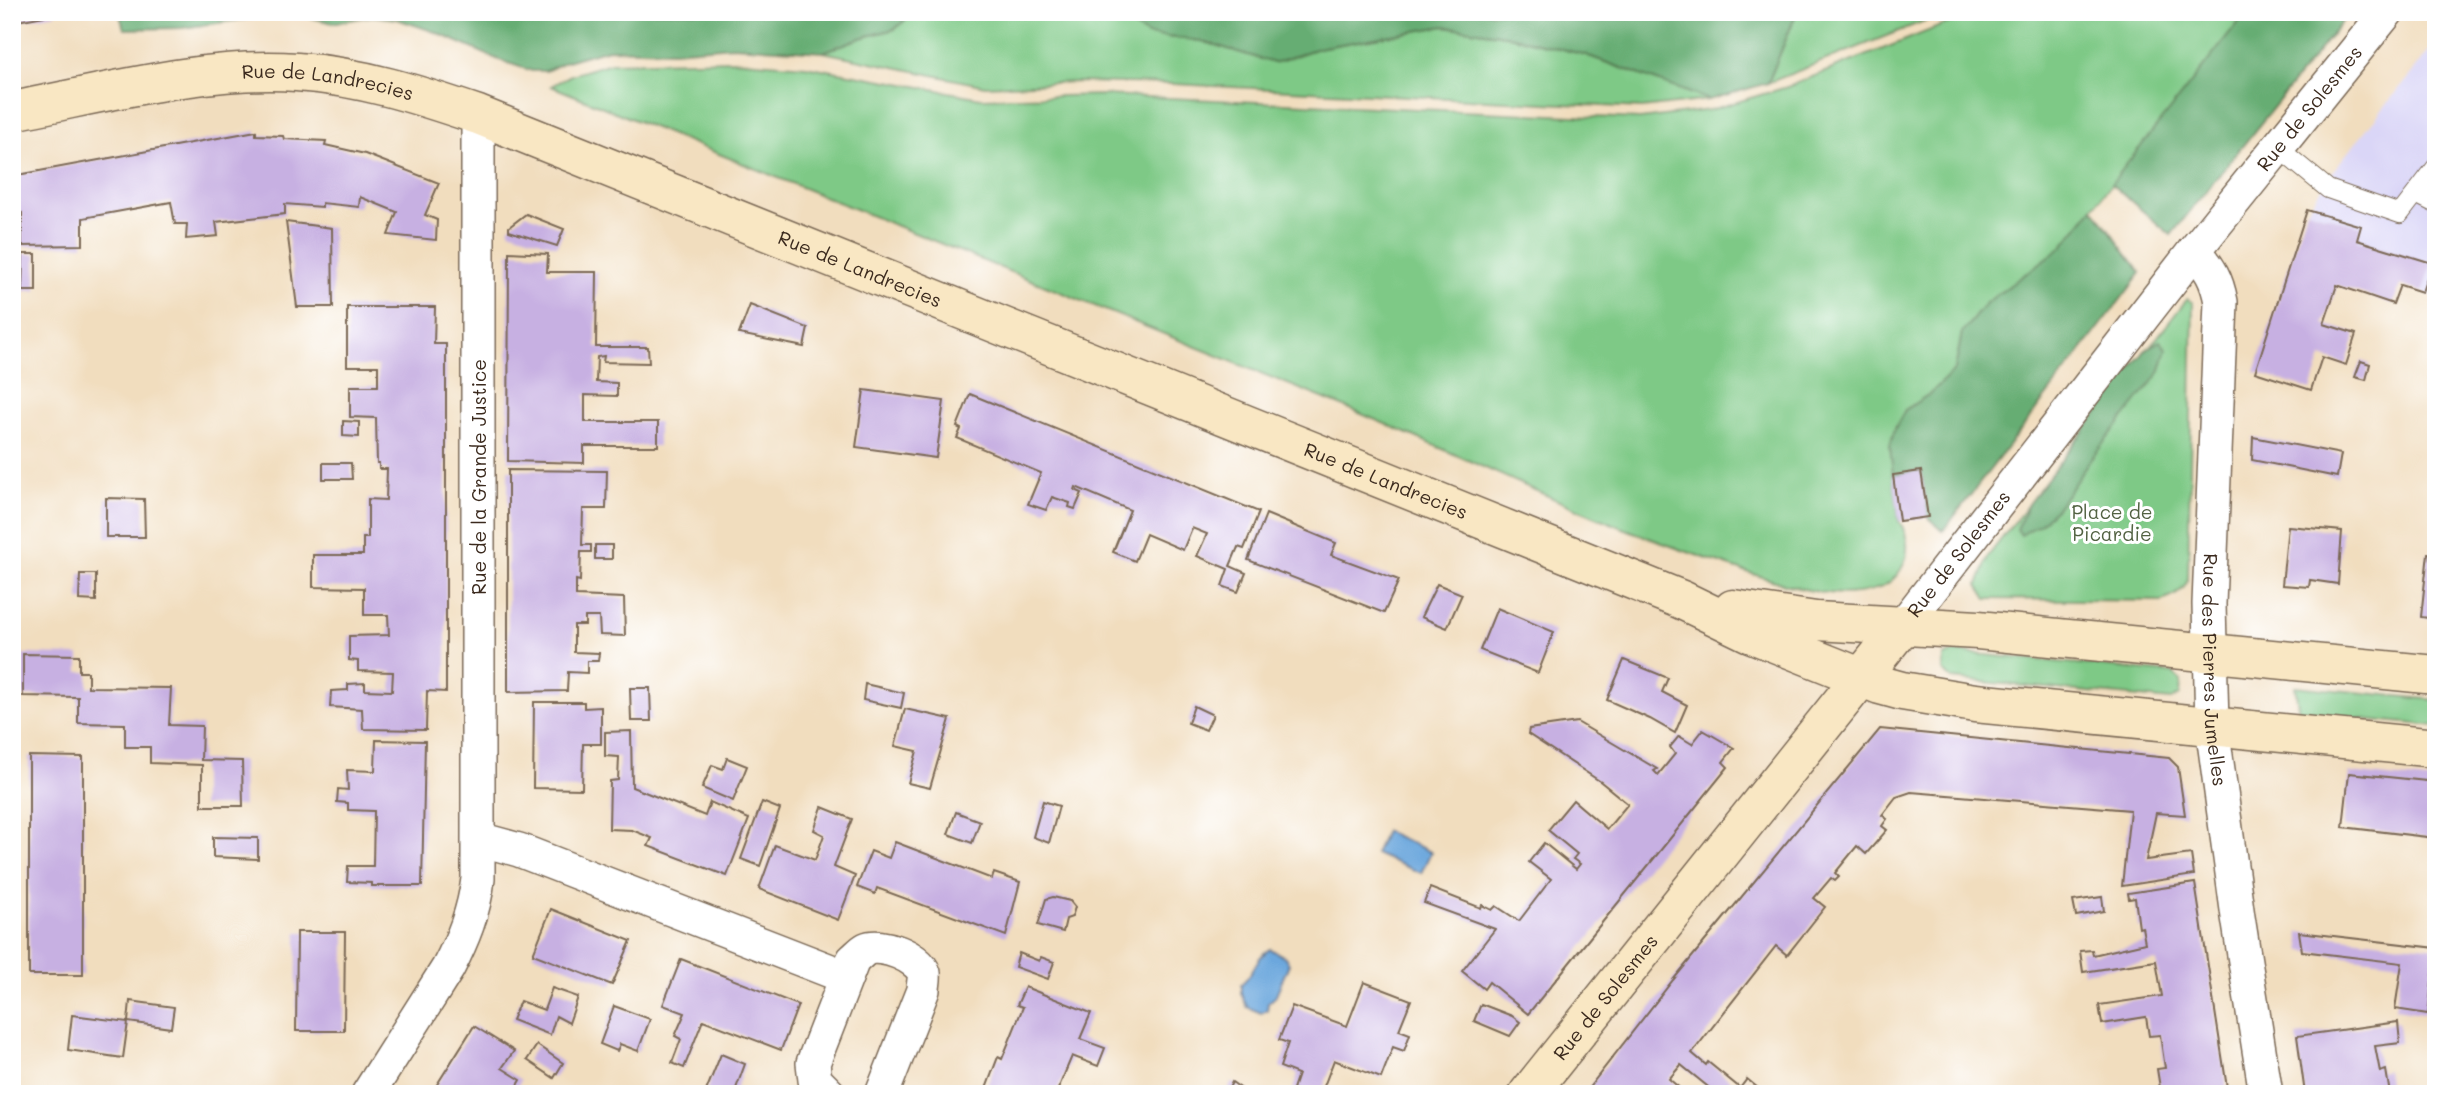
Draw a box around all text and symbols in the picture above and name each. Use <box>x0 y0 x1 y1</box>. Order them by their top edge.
street label: Rue de Solesmes <box>2251 40 2367 176</box>
street label: Rue de Landrecies <box>241 58 417 106</box>
street label: Rue de Landrecies <box>775 224 946 313</box>
street label: Rue de la Grande Justice <box>466 359 491 595</box>
street label: Rue de Landrecies <box>1301 436 1472 524</box>
street label: Rue de Solesmes <box>1901 485 2015 622</box>
park label: Place de Picardie <box>2071 499 2153 546</box>
street label: Rue des Pierres Jumelles <box>2197 553 2233 788</box>
street label: Rue de Solesmes <box>1547 929 1663 1065</box>

